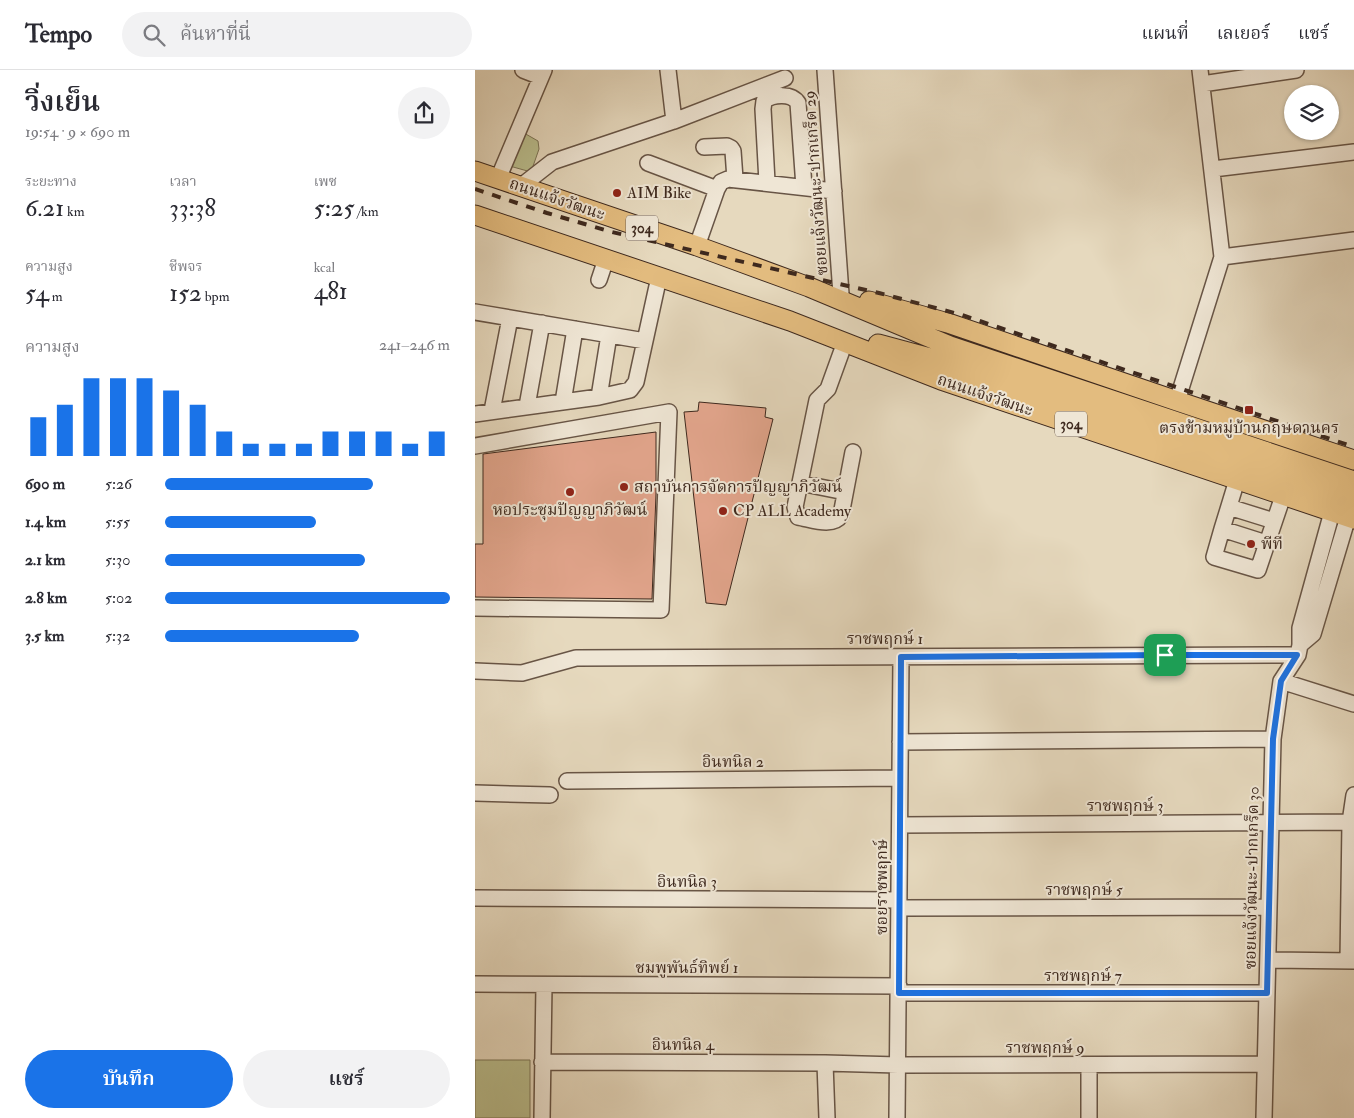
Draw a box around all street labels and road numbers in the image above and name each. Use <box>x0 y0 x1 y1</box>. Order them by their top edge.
street label: ซอยแจ้งวัฒนะ-ปากเกร็ด 29 <box>800 90 832 276</box>
street label: ถนนแจ้งวัฒนะ <box>507 173 607 225</box>
road number: 304 <box>626 216 658 240</box>
street label: ถนนแจ้งวัฒนะ <box>935 369 1035 421</box>
road number: 304 <box>1055 412 1087 436</box>
street label: ราชพฤกษ์ 1 <box>847 629 923 649</box>
street label: อินทนิล 2 <box>702 752 764 772</box>
street label: ซอยแจ้งวัฒนะ-ปากเกร็ด 30 <box>1240 786 1264 970</box>
street label: ราชพฤกษ์ 3 <box>1087 796 1163 816</box>
street label: ซอยราชพฤกษ์ <box>872 839 892 935</box>
street label: อินทนิล 3 <box>657 872 717 892</box>
street label: ราชพฤกษ์ 5 <box>1045 880 1123 900</box>
street label: ชมพูพันธ์ทิพย์ 1 <box>635 958 739 978</box>
street label: ราชพฤกษ์ 7 <box>1044 966 1123 986</box>
street label: อินทนิล 4 <box>652 1035 716 1055</box>
street label: ราชพฤกษ์ 9 <box>1006 1038 1084 1058</box>

